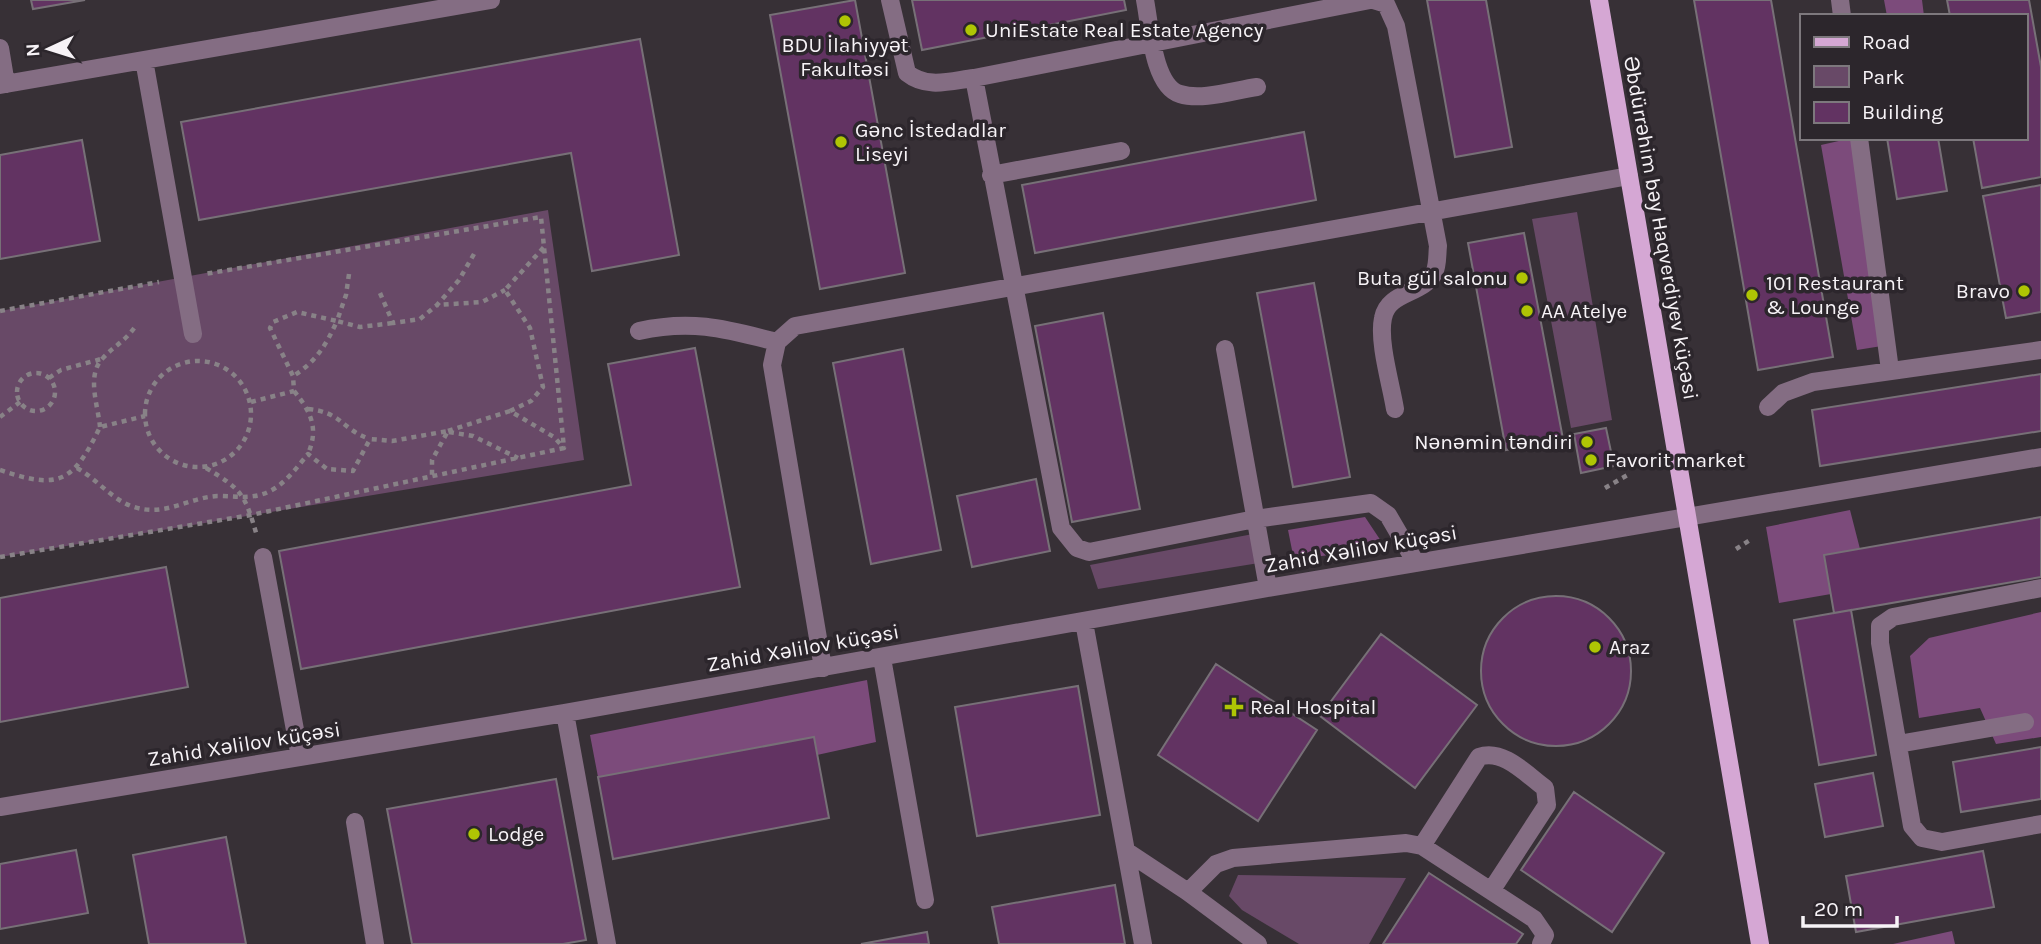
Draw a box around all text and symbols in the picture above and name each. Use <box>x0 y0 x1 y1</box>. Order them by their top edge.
marker: BDU İlahiyyət Fakultəsi <box>837 13 853 29</box>
north arrow <box>14 14 84 84</box>
legend <box>1800 14 2027 140</box>
place label: UniEstate Real Estate Agency <box>985 18 1264 42</box>
marker: UniEstate Real Estate Agency <box>963 22 979 38</box>
text: Road <box>1862 30 1910 54</box>
place label: BDU İlahiyyət Fakultəsi <box>782 33 909 81</box>
text: N <box>22 43 44 58</box>
street label: Əbdürrəhim bəy Haqverdiyev küçəsi <box>1619 54 1703 402</box>
text: Park <box>1862 65 1905 89</box>
text: Building <box>1862 100 1943 124</box>
place label: Gənc İstedadlar Liseyi <box>855 118 1006 166</box>
marker: Gənc İstedadlar Liseyi <box>833 134 849 150</box>
place label: Buta gül salonu <box>1357 266 1508 290</box>
marker: Buta gül salonu <box>1514 270 1530 286</box>
place label: 101 Restaurant & Lounge <box>1766 271 1904 319</box>
place label: Bravo <box>1956 279 2010 303</box>
marker: Bravo <box>2016 283 2032 299</box>
marker: 101 Restaurant & Lounge <box>1744 287 1760 303</box>
place label: AA Atelye <box>1541 299 1627 323</box>
marker: AA Atelye <box>1519 303 1535 319</box>
place label: Nənəmin təndiri <box>1414 430 1573 454</box>
marker: Nənəmin təndiri <box>1579 434 1595 450</box>
place label: Favorit market <box>1605 448 1745 472</box>
marker: Favorit market <box>1583 452 1599 468</box>
street label: Zahid Xəlilov küçəsi <box>1263 520 1459 578</box>
street label: Zahid Xəlilov küçəsi <box>705 619 901 677</box>
place label: Araz <box>1609 635 1650 659</box>
marker: Araz <box>1587 639 1603 655</box>
place label: Real Hospital <box>1250 695 1377 719</box>
marker: Real Hospital <box>1224 697 1244 717</box>
street label: Zahid Xəlilov küçəsi <box>146 717 342 771</box>
place label: Lodge <box>488 822 544 846</box>
marker: Lodge <box>466 826 482 842</box>
scale bar <box>1803 884 1898 928</box>
text: 20 m <box>1814 897 1863 921</box>

